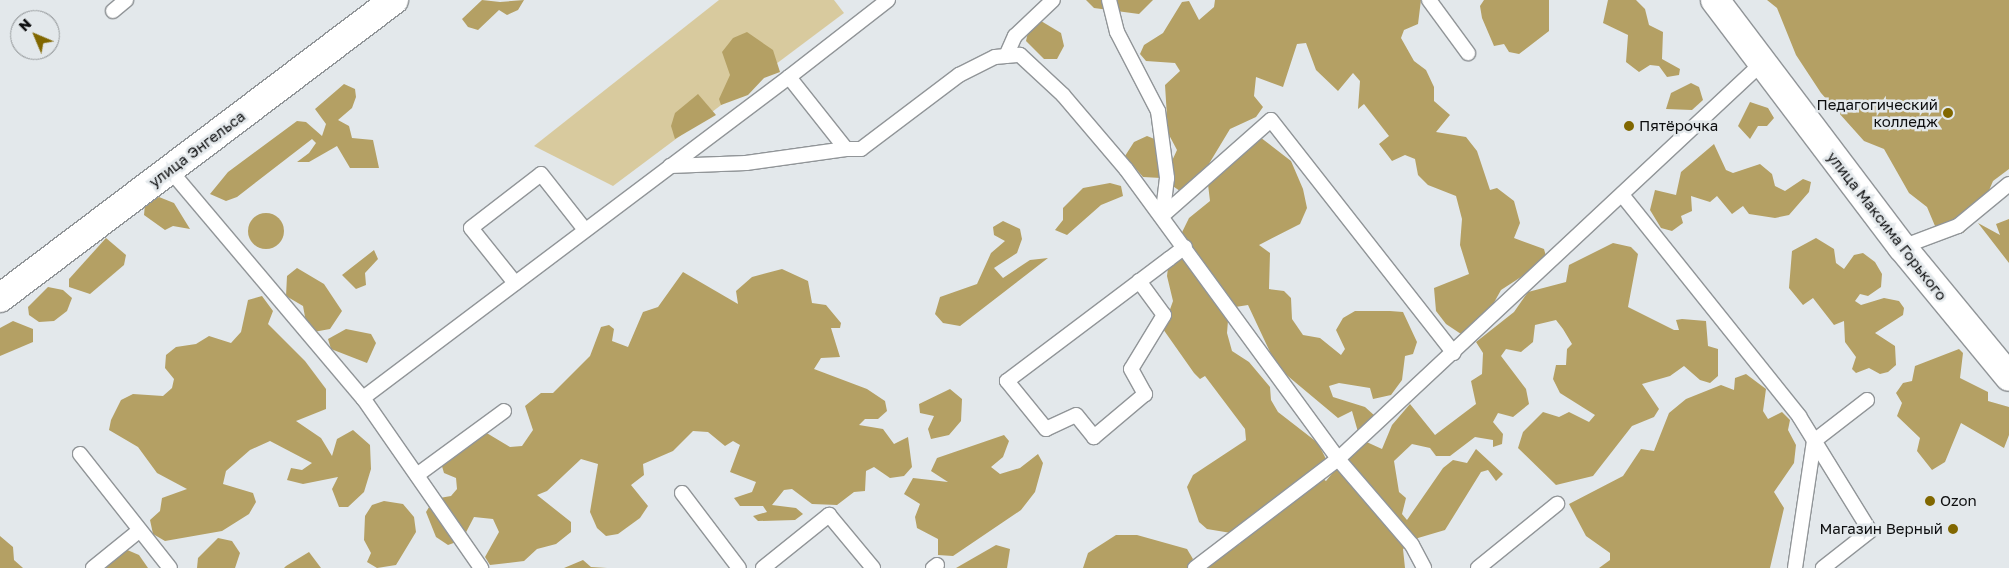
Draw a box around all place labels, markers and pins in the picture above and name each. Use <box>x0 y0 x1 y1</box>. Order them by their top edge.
place label: Педагогический колледж <box>1817 95 1938 130</box>
marker: Педагогический колледж <box>1942 107 1954 119</box>
place label: Пятёрочка <box>1639 117 1718 135</box>
marker: Пятёрочка <box>1623 120 1635 132</box>
place label: Ozon <box>1940 492 1977 510</box>
marker: Ozon <box>1924 495 1936 507</box>
place label: Магазин Верный <box>1819 520 1943 538</box>
marker: Магазин Верный <box>1947 523 1959 535</box>

